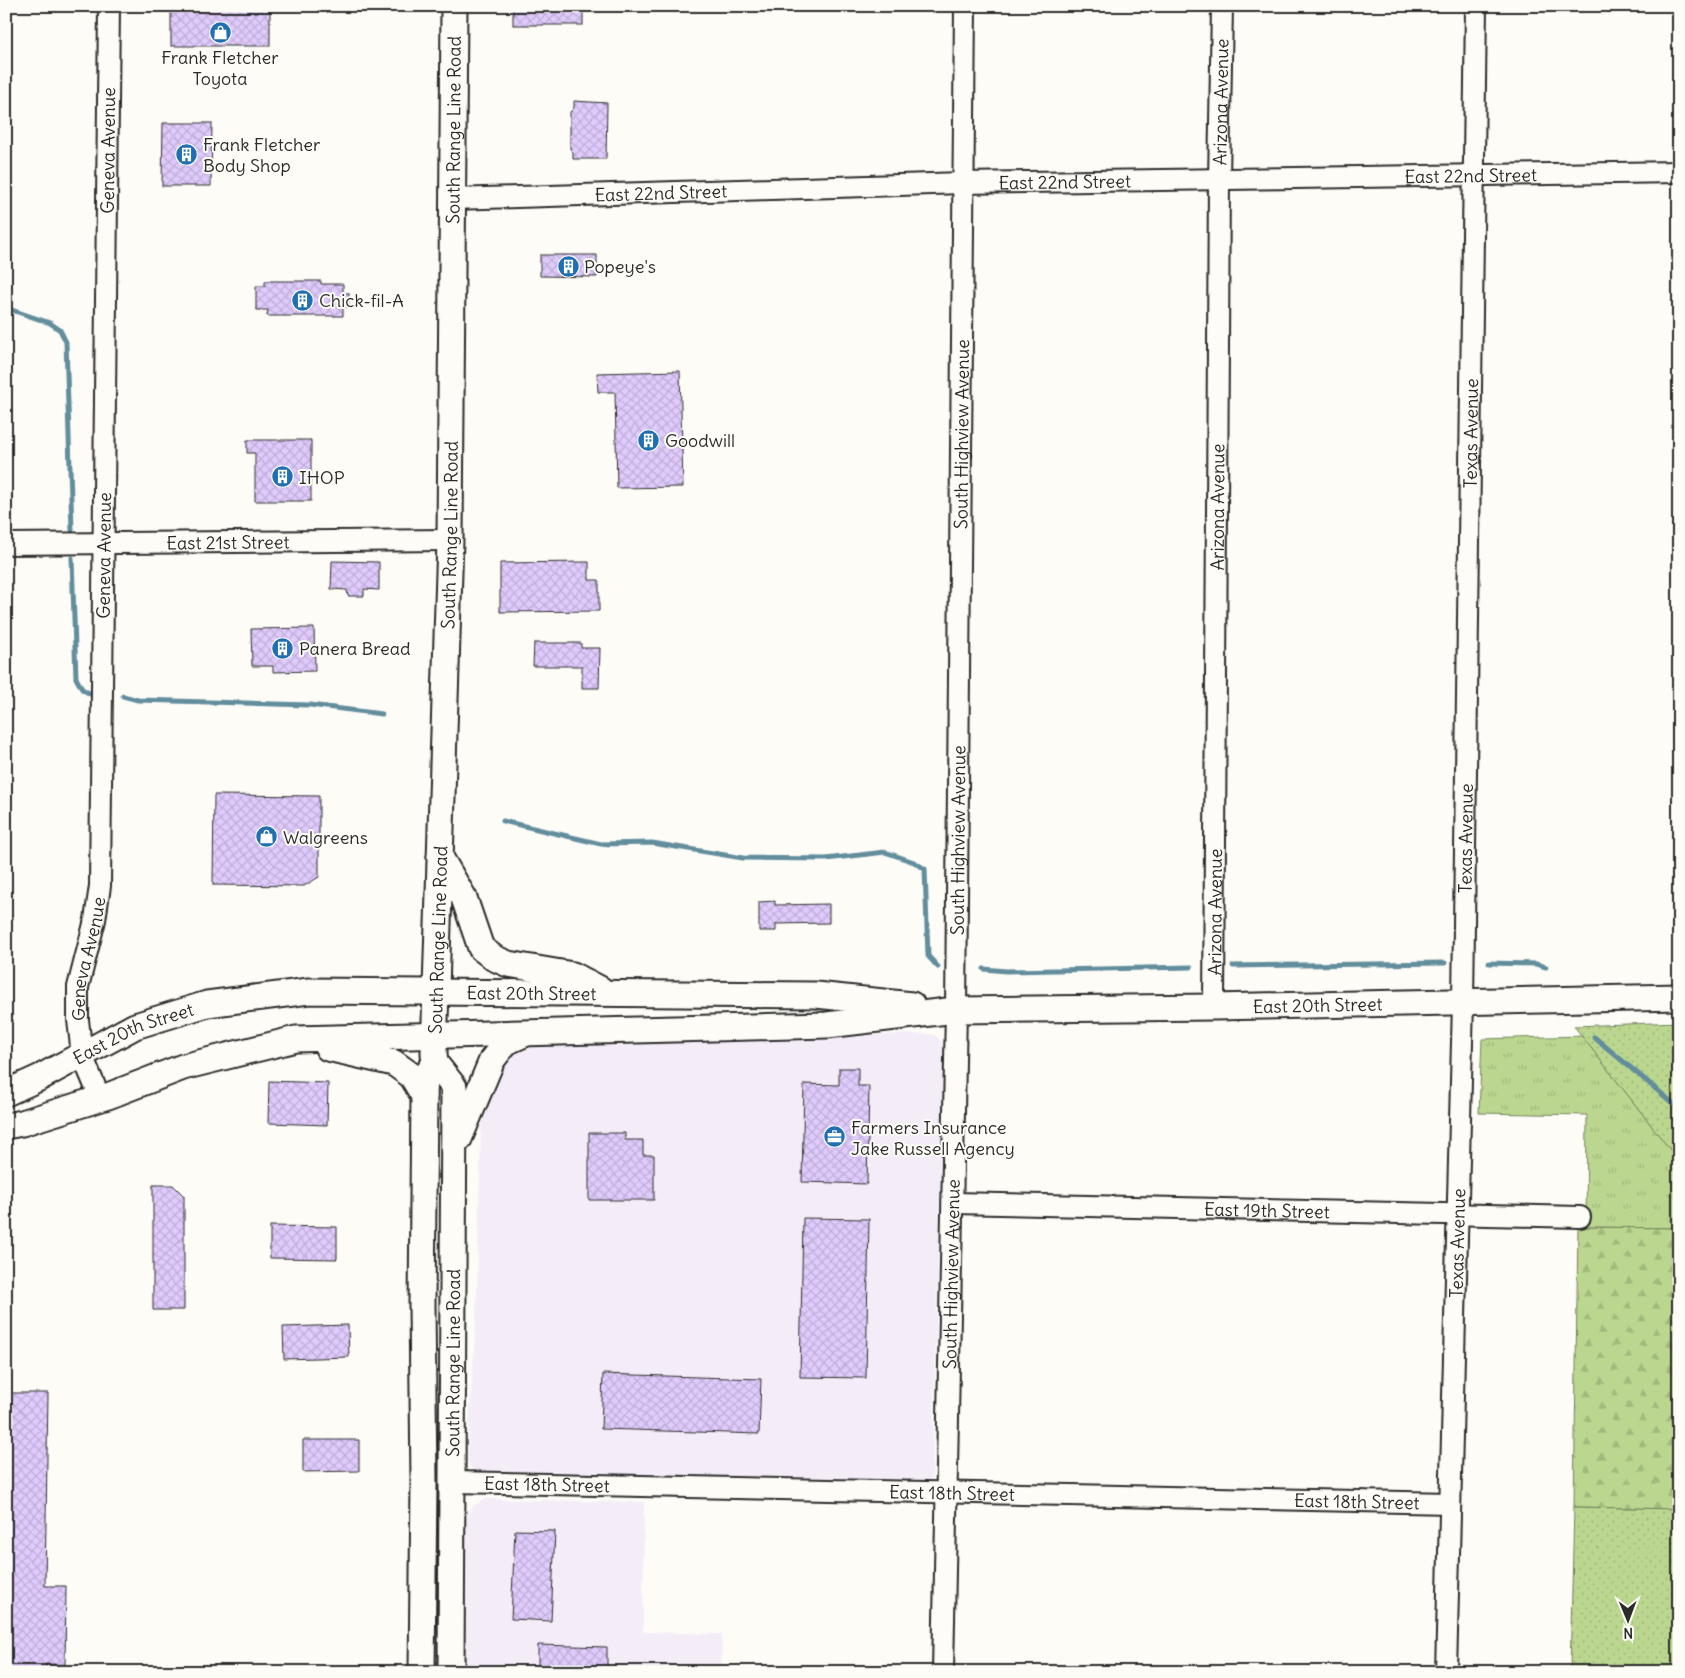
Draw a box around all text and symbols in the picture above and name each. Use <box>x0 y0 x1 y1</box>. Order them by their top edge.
shop icon: Frank Fletcher Toyota <box>208 20 232 44</box>
street label: South Range Line Road <box>441 35 465 224</box>
street label: Arizona Avenue <box>1208 38 1233 166</box>
place label: Frank Fletcher Toyota <box>161 46 279 90</box>
street label: Geneva Avenue <box>95 87 120 214</box>
place label: Frank Fletcher Body Shop <box>203 133 321 177</box>
building icon: Frank Fletcher Body Shop <box>175 142 199 166</box>
street label: East 22nd Street <box>1404 163 1537 188</box>
street label: East 22nd Street <box>998 169 1131 194</box>
street label: East 22nd Street <box>594 179 727 206</box>
building icon: Popeye's <box>556 254 580 278</box>
place label: Popeye's <box>584 255 656 278</box>
building icon: Chick-fil-A <box>291 288 315 312</box>
place label: Chick-fil-A <box>319 289 404 312</box>
street label: South Highview Avenue <box>949 339 974 529</box>
street label: Texas Avenue <box>1458 378 1483 488</box>
building icon: Goodwill <box>637 428 661 452</box>
place label: Goodwill <box>665 429 735 452</box>
street label: South Range Line Road <box>436 440 462 629</box>
street label: Arizona Avenue <box>1205 443 1229 571</box>
building icon: IHOP <box>271 465 295 489</box>
place label: IHOP <box>299 466 345 489</box>
street label: Geneva Avenue <box>91 492 116 619</box>
street label: East 21st Street <box>166 530 290 554</box>
building icon: Panera Bread <box>271 636 295 660</box>
place label: Panera Bread <box>299 637 411 660</box>
street label: South Highview Avenue <box>945 745 970 935</box>
street label: Texas Avenue <box>1453 783 1477 893</box>
shop icon: Walgreens <box>255 825 279 849</box>
place label: Walgreens <box>283 826 368 849</box>
street label: South Range Line Road <box>423 845 452 1034</box>
street label: Arizona Avenue <box>1203 848 1226 976</box>
street label: Geneva Avenue <box>67 895 110 1021</box>
street label: East 20th Street <box>466 981 596 1005</box>
street label: East 20th Street <box>1253 992 1383 1018</box>
street label: East 20th Street <box>69 997 196 1069</box>
place label: Farmers Insurance Jake Russell Agency <box>851 1116 1015 1160</box>
office icon: Farmers Insurance Jake Russell Agency <box>823 1125 847 1149</box>
street label: South Highview Avenue <box>937 1179 964 1369</box>
street label: Texas Avenue <box>1444 1188 1470 1298</box>
street label: East 19th Street <box>1204 1197 1330 1223</box>
street label: South Range Line Road <box>441 1269 465 1457</box>
street label: East 18th Street <box>484 1471 610 1497</box>
street label: East 18th Street <box>889 1480 1015 1505</box>
street label: East 18th Street <box>1294 1488 1420 1514</box>
north arrow <box>1602 1596 1652 1646</box>
text: N <box>1623 1624 1633 1642</box>

